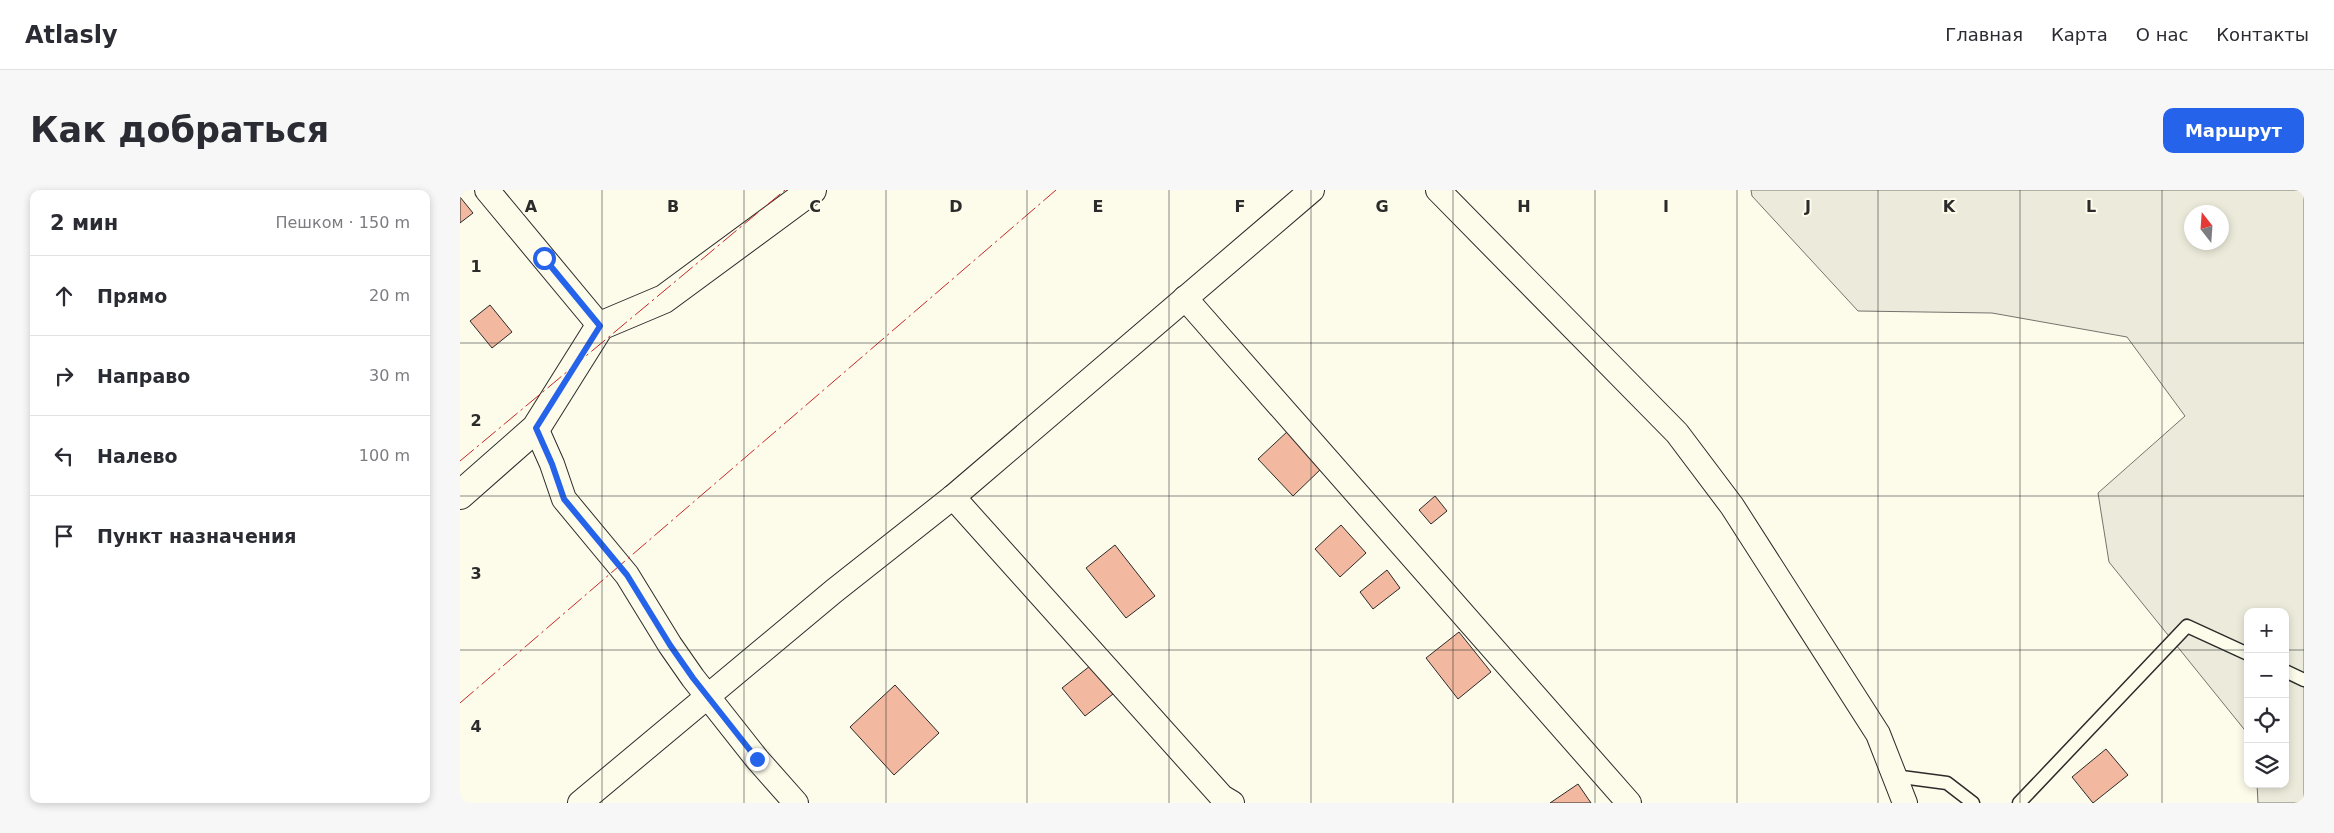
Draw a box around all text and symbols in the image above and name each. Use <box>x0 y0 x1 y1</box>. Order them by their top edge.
text: Atlasly <box>25 21 118 49</box>
text: Главная <box>1945 24 2023 45</box>
text: Карта <box>2051 24 2108 45</box>
text: О нас <box>2136 24 2188 45</box>
text: Контакты <box>2216 24 2309 45</box>
button: Маршрут <box>2163 108 2304 153</box>
text: Как добраться <box>30 110 329 150</box>
text: A <box>525 197 538 216</box>
text: B <box>667 197 679 216</box>
text: C <box>809 197 821 216</box>
text: D <box>949 197 963 216</box>
text: E <box>1093 197 1103 216</box>
text: F <box>1235 197 1245 216</box>
text: G <box>1375 197 1389 216</box>
text: H <box>1517 197 1531 216</box>
text: I <box>1663 197 1669 216</box>
text: J <box>1804 197 1811 216</box>
text: K <box>1943 197 1956 216</box>
text: L <box>2086 197 2096 216</box>
north arrow <box>2184 205 2229 250</box>
text: 2 мин <box>50 211 118 235</box>
text: Пешком · 150 m <box>275 213 410 232</box>
route start <box>533 247 556 270</box>
text: 1 <box>470 257 482 276</box>
icon: ahead <box>50 282 78 310</box>
text: Прямо <box>97 285 167 307</box>
text: 20 m <box>369 286 410 305</box>
icon: right <box>50 362 78 390</box>
text: Направо <box>97 365 190 387</box>
text: 30 m <box>369 366 410 385</box>
text: 2 <box>470 411 482 430</box>
icon: left <box>50 442 78 470</box>
text: Налево <box>97 445 178 467</box>
text: 100 m <box>359 446 410 465</box>
icon: arrive <box>50 522 78 550</box>
text: Пункт назначения <box>97 525 296 547</box>
text: 3 <box>470 564 482 583</box>
map controls <box>2244 608 2289 788</box>
button: + <box>2244 608 2289 653</box>
button: − <box>2244 653 2289 698</box>
button: locate <box>2244 698 2289 743</box>
text: 4 <box>470 717 482 736</box>
button: layers <box>2244 743 2289 788</box>
route end <box>746 748 769 771</box>

